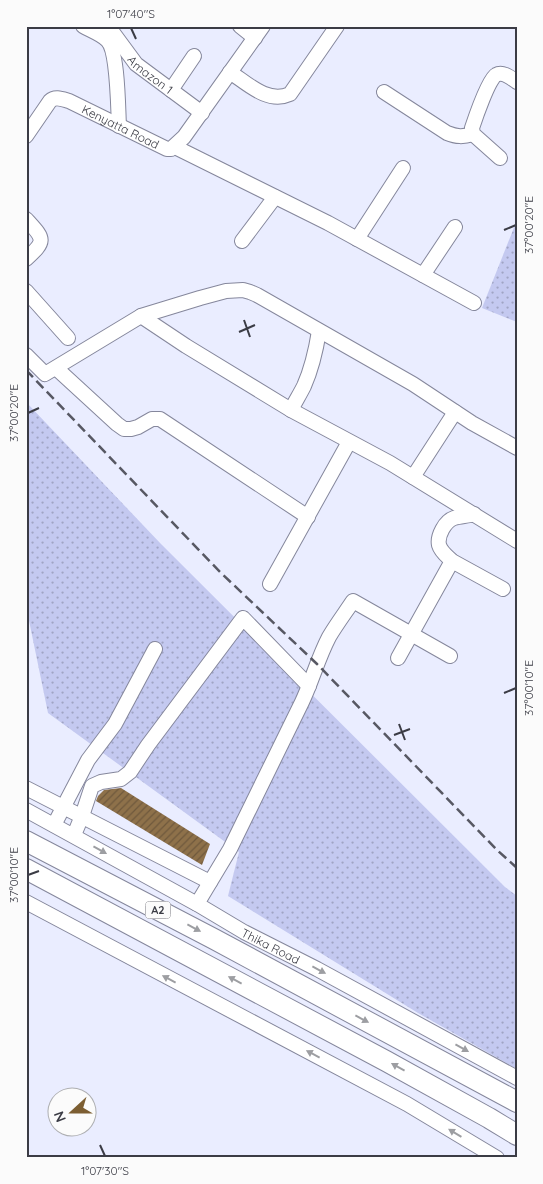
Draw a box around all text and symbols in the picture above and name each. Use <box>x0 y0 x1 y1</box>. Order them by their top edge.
text: 1°07'40"S <box>107 6 155 21</box>
street label: Amazon 1 <box>125 52 176 97</box>
street label: Kenyatta Road <box>80 101 162 152</box>
text: 37°00'20"E <box>521 196 536 254</box>
text: 37°00'20"E <box>6 384 21 442</box>
text: 37°00'10"E <box>521 660 536 716</box>
one-way arrow <box>93 846 107 854</box>
text: 37°00'10"E <box>6 847 21 903</box>
road number: A2 <box>146 902 170 918</box>
one-way arrow <box>186 924 201 932</box>
street label: Thika Road <box>239 925 303 967</box>
one-way arrow <box>312 966 327 974</box>
one-way arrow <box>163 974 176 983</box>
one-way arrow <box>227 976 242 984</box>
one-way arrow <box>355 1015 369 1023</box>
one-way arrow <box>454 1044 469 1052</box>
one-way arrow <box>306 1050 320 1058</box>
one-way arrow <box>392 1063 405 1072</box>
north arrow <box>48 1086 98 1136</box>
text: N <box>50 1109 70 1125</box>
one-way arrow <box>449 1128 462 1137</box>
text: 1°07'30"S <box>81 1163 129 1178</box>

